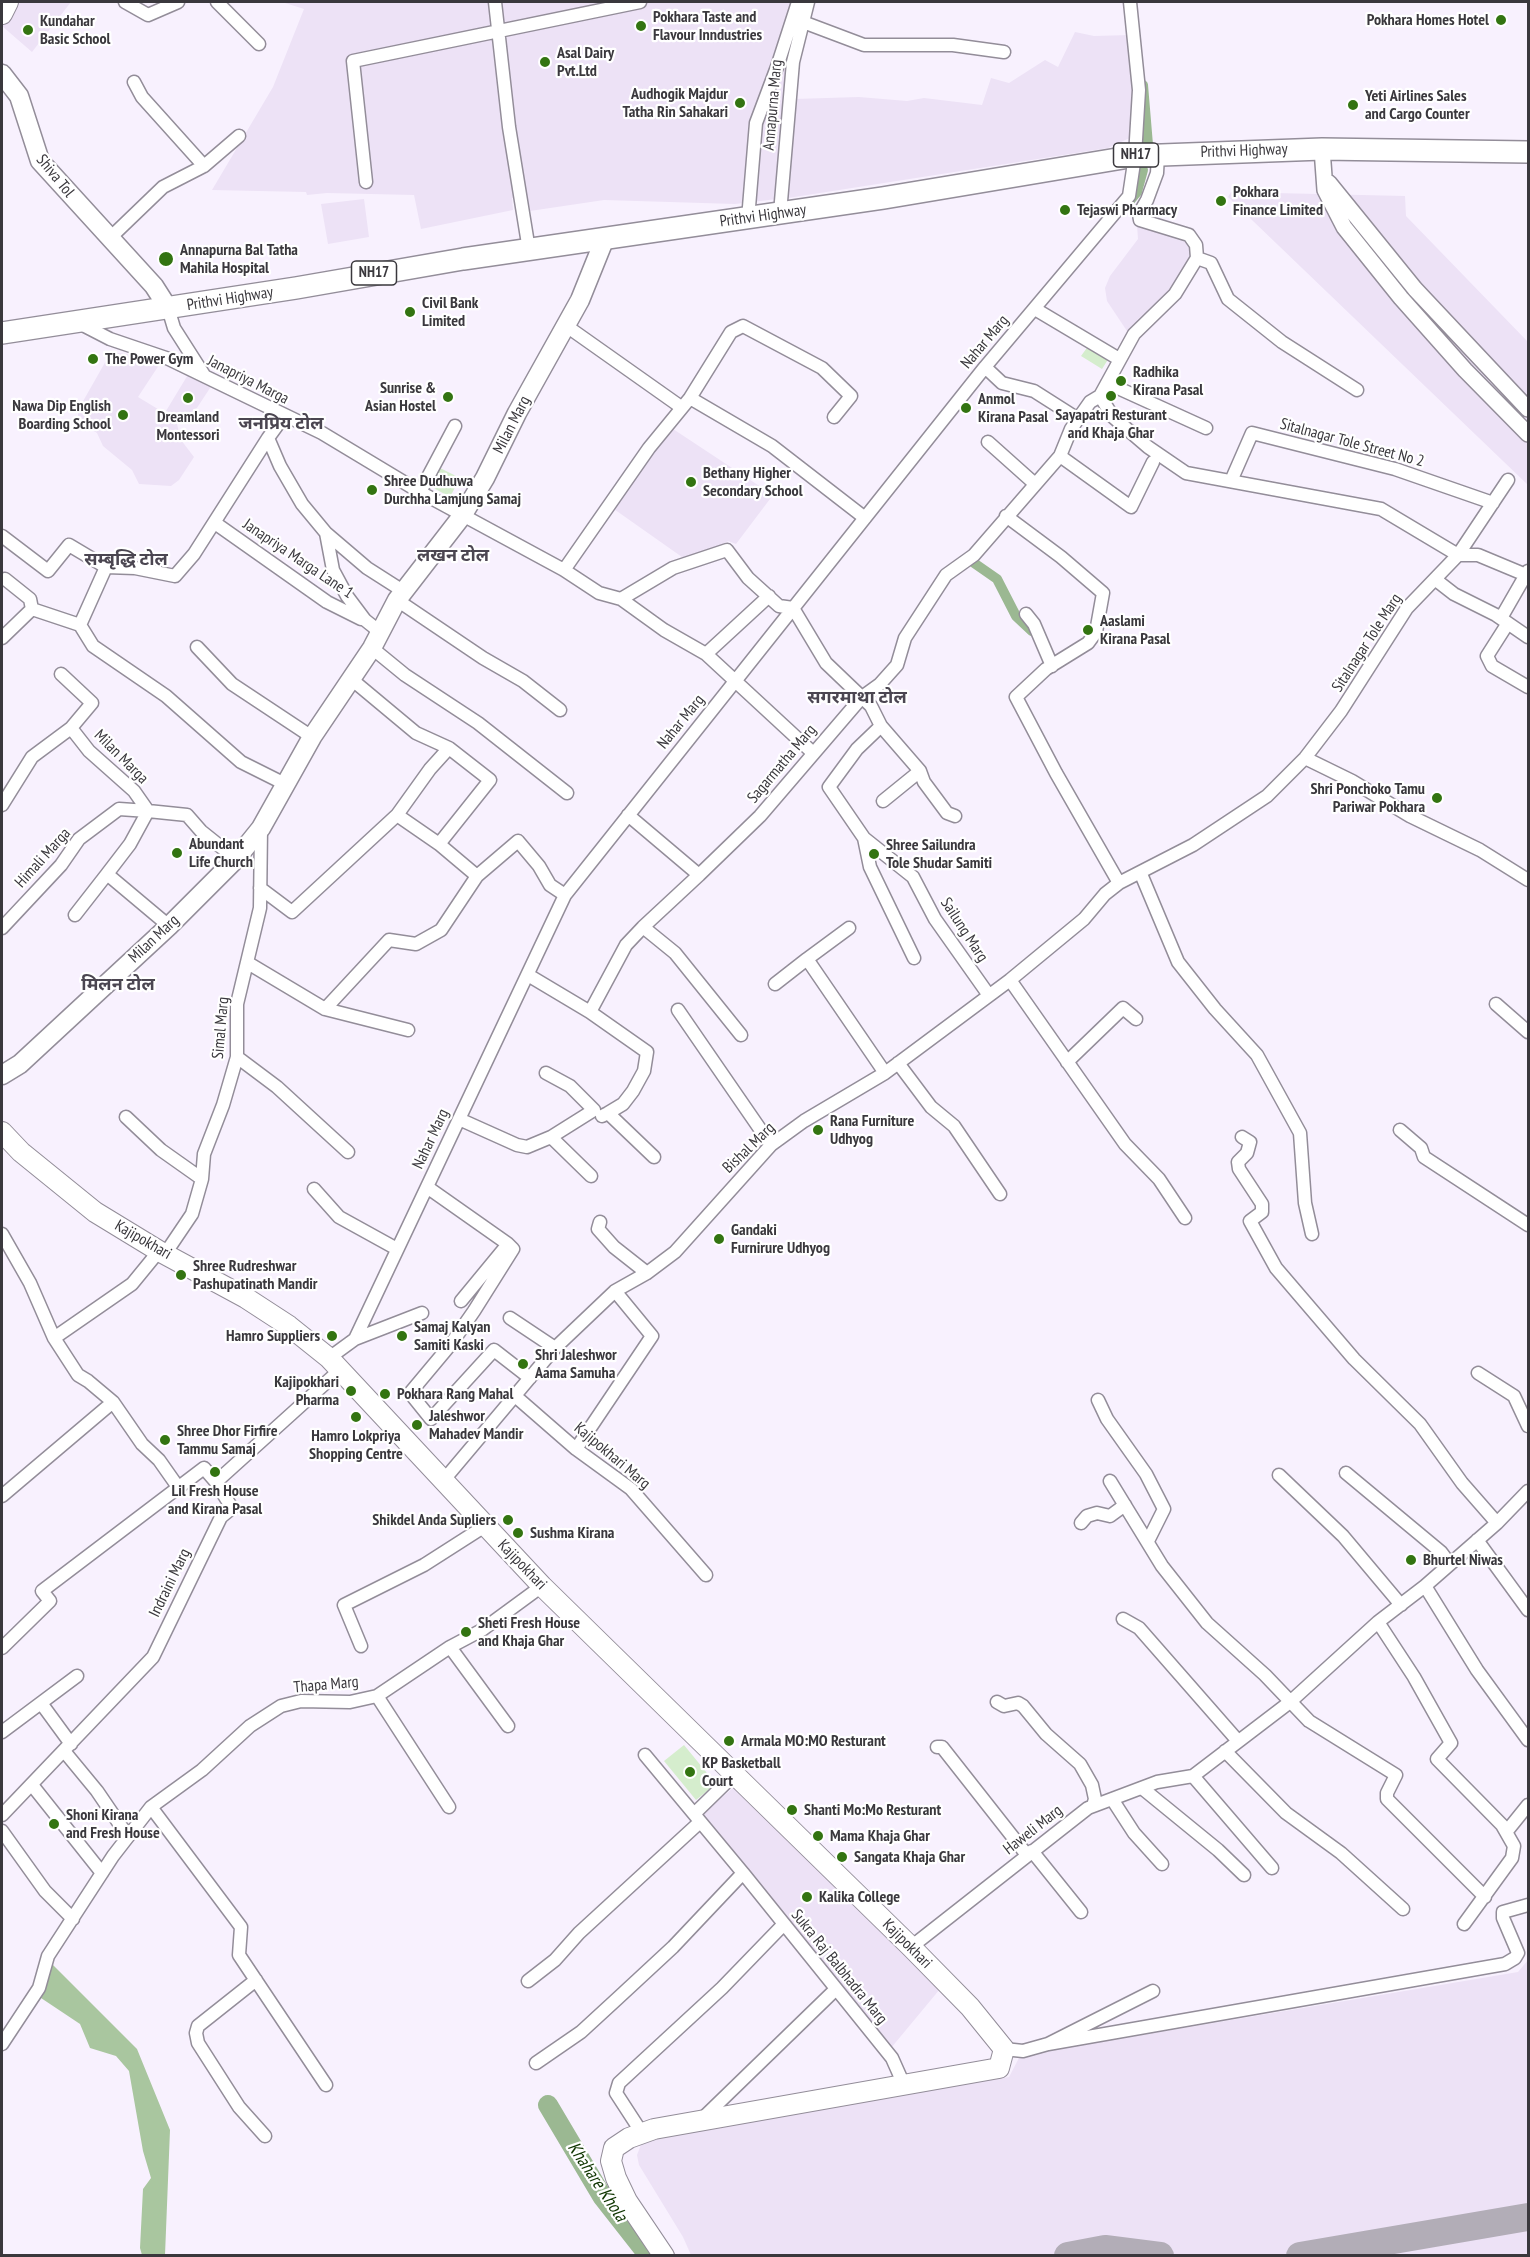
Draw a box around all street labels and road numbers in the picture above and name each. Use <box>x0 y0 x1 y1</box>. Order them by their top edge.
street label: Annapurna Marg <box>759 59 787 151</box>
street label: Prithvi Highway <box>1200 140 1288 162</box>
road number: NH17 <box>1114 143 1158 167</box>
street label: Shiva Tol <box>32 151 78 201</box>
street label: Prithvi Highway <box>719 200 807 232</box>
road number: NH17 <box>352 261 397 285</box>
street label: Prithvi Highway <box>186 283 274 315</box>
street label: Nahar Marg <box>957 311 1013 373</box>
street label: Janapriya Marga <box>204 351 292 409</box>
street label: Milan Marg <box>489 393 535 457</box>
street label: Sitalnagar Tole Street No 2 <box>1278 415 1426 471</box>
street label: Janapriya Marga Lane 1 <box>239 515 357 603</box>
street label: Sitalnagar Tole Marg <box>1328 590 1406 696</box>
street label: Nahar Marg <box>653 691 709 753</box>
street label: Sagarmatha Marg <box>744 721 820 807</box>
street label: Milan Marga <box>90 726 152 788</box>
street label: Himali Marga <box>11 824 75 892</box>
street label: Sailung Marg <box>936 894 992 966</box>
street label: Milan Marg <box>125 911 183 967</box>
street label: Simal Marg <box>209 996 233 1060</box>
street label: Nahar Marg <box>409 1106 453 1172</box>
street label: Bishal Marg <box>719 1119 779 1177</box>
street label: Kajipokhari <box>111 1216 175 1264</box>
street label: Kajipokhari Marg <box>570 1419 654 1493</box>
street label: Kajipokhari <box>493 1536 551 1594</box>
street label: Indraini Marg <box>145 1546 195 1620</box>
street label: Thapa Marg <box>293 1673 359 1697</box>
street label: Haweli Marg <box>1000 1801 1066 1859</box>
street label: Sukra Raj Balbhadra Marg <box>787 1906 891 2028</box>
street label: Kajipokhari <box>878 1915 936 1973</box>

